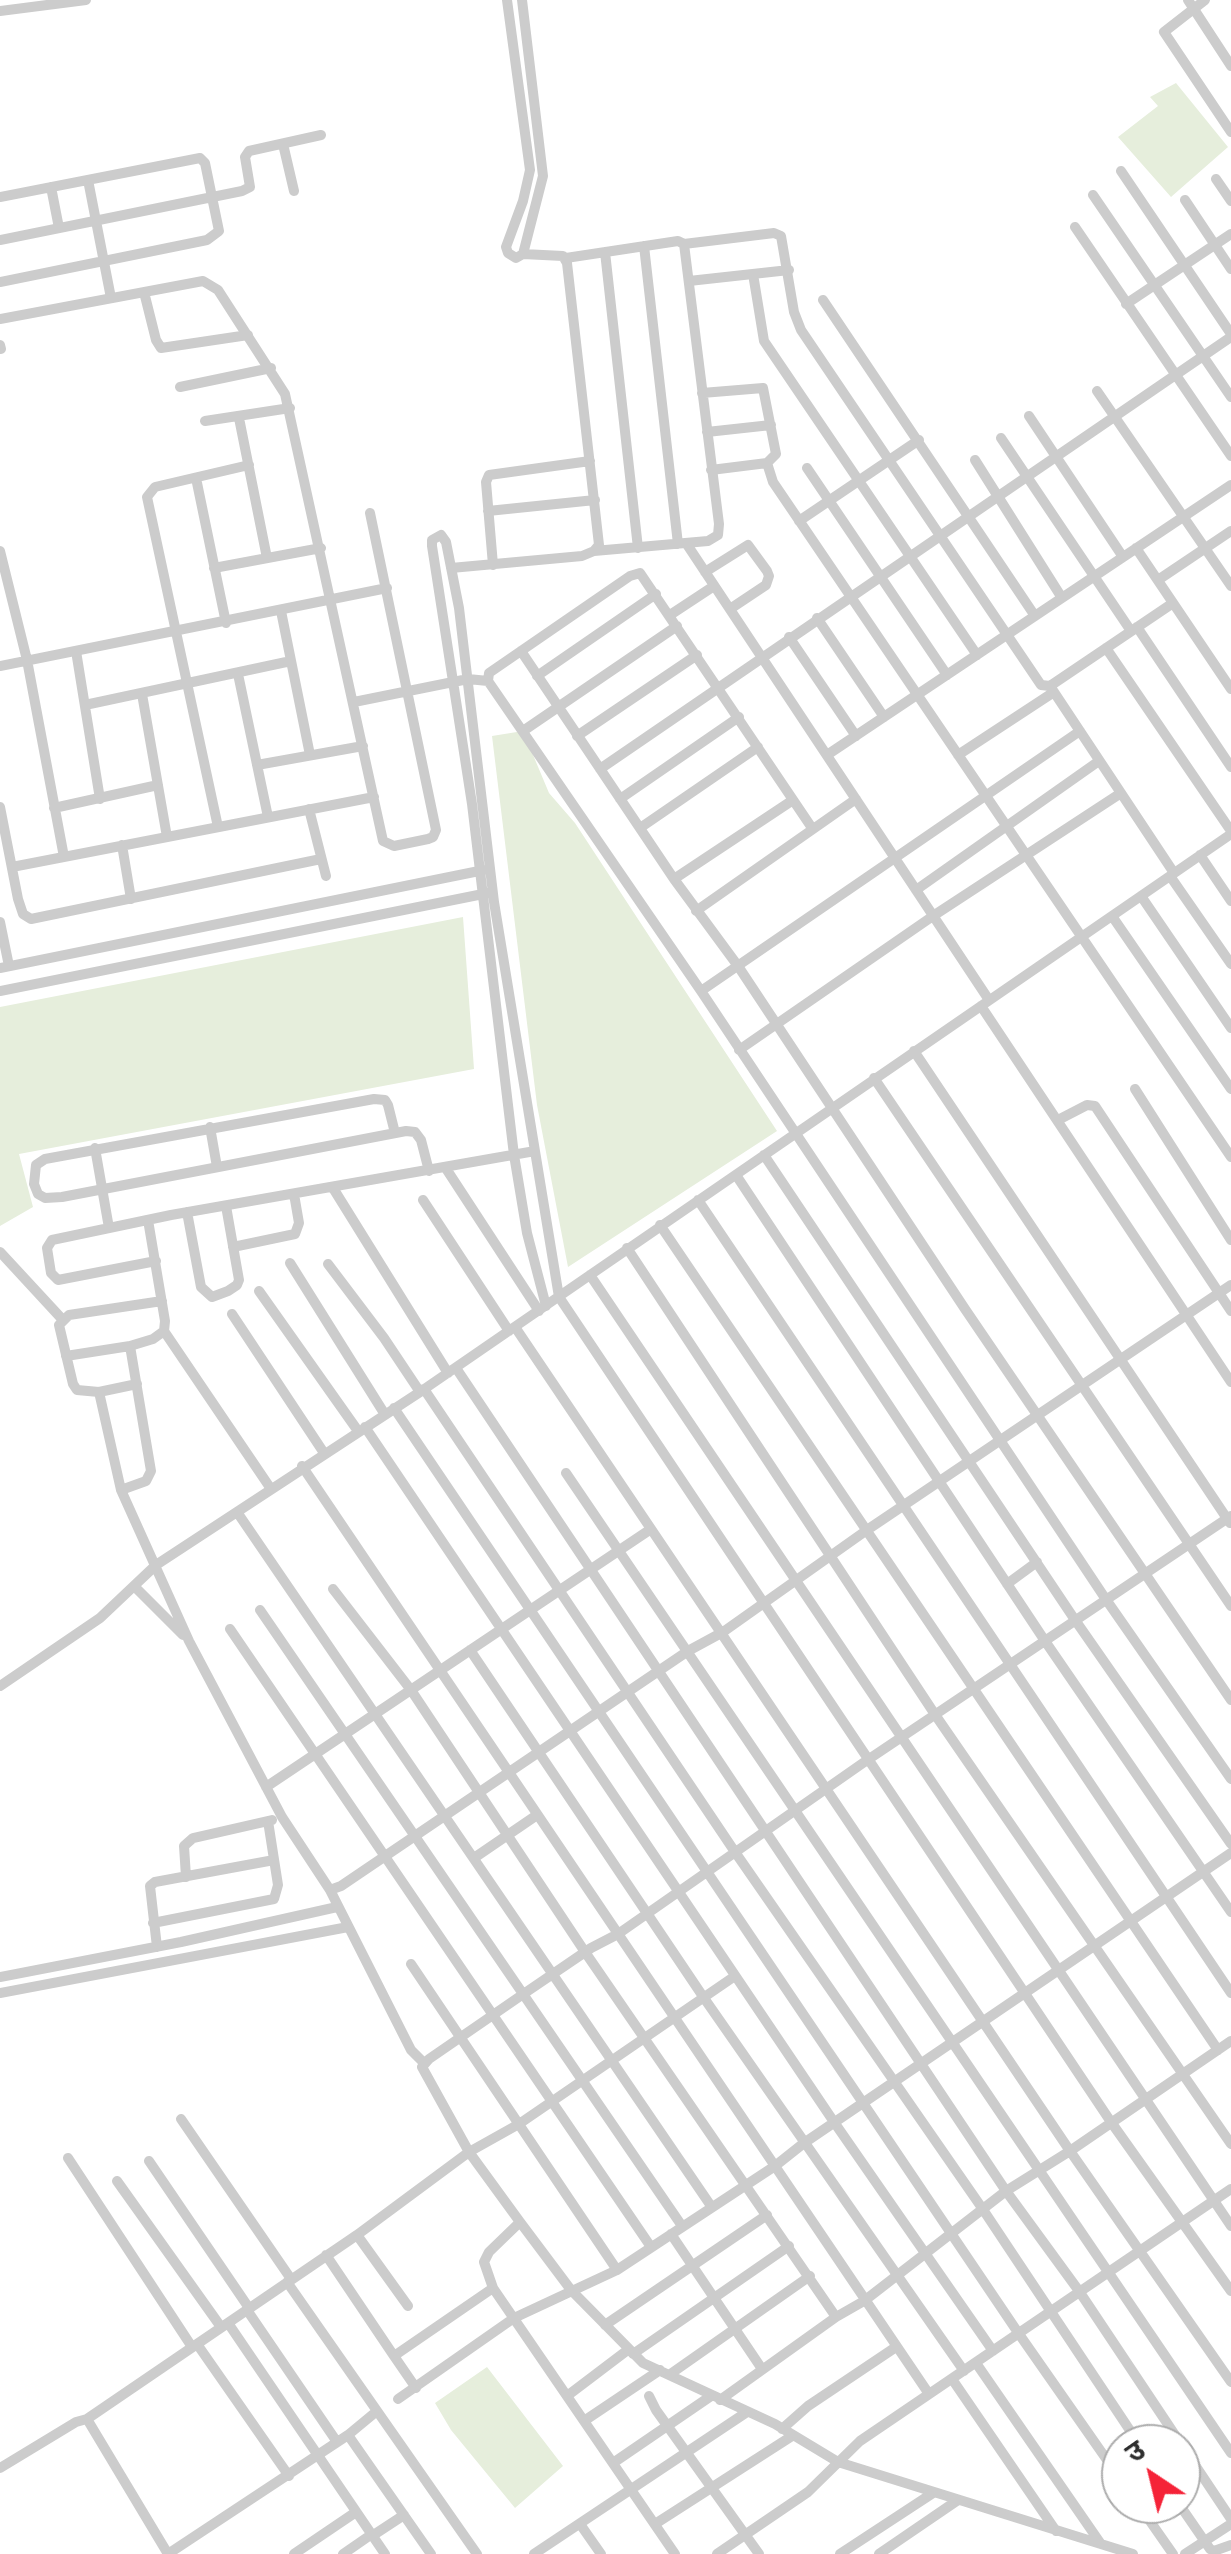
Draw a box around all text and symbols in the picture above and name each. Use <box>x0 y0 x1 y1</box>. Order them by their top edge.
north arrow <box>1101 2424 1201 2524</box>
text: उ <box>1119 2433 1150 2468</box>

